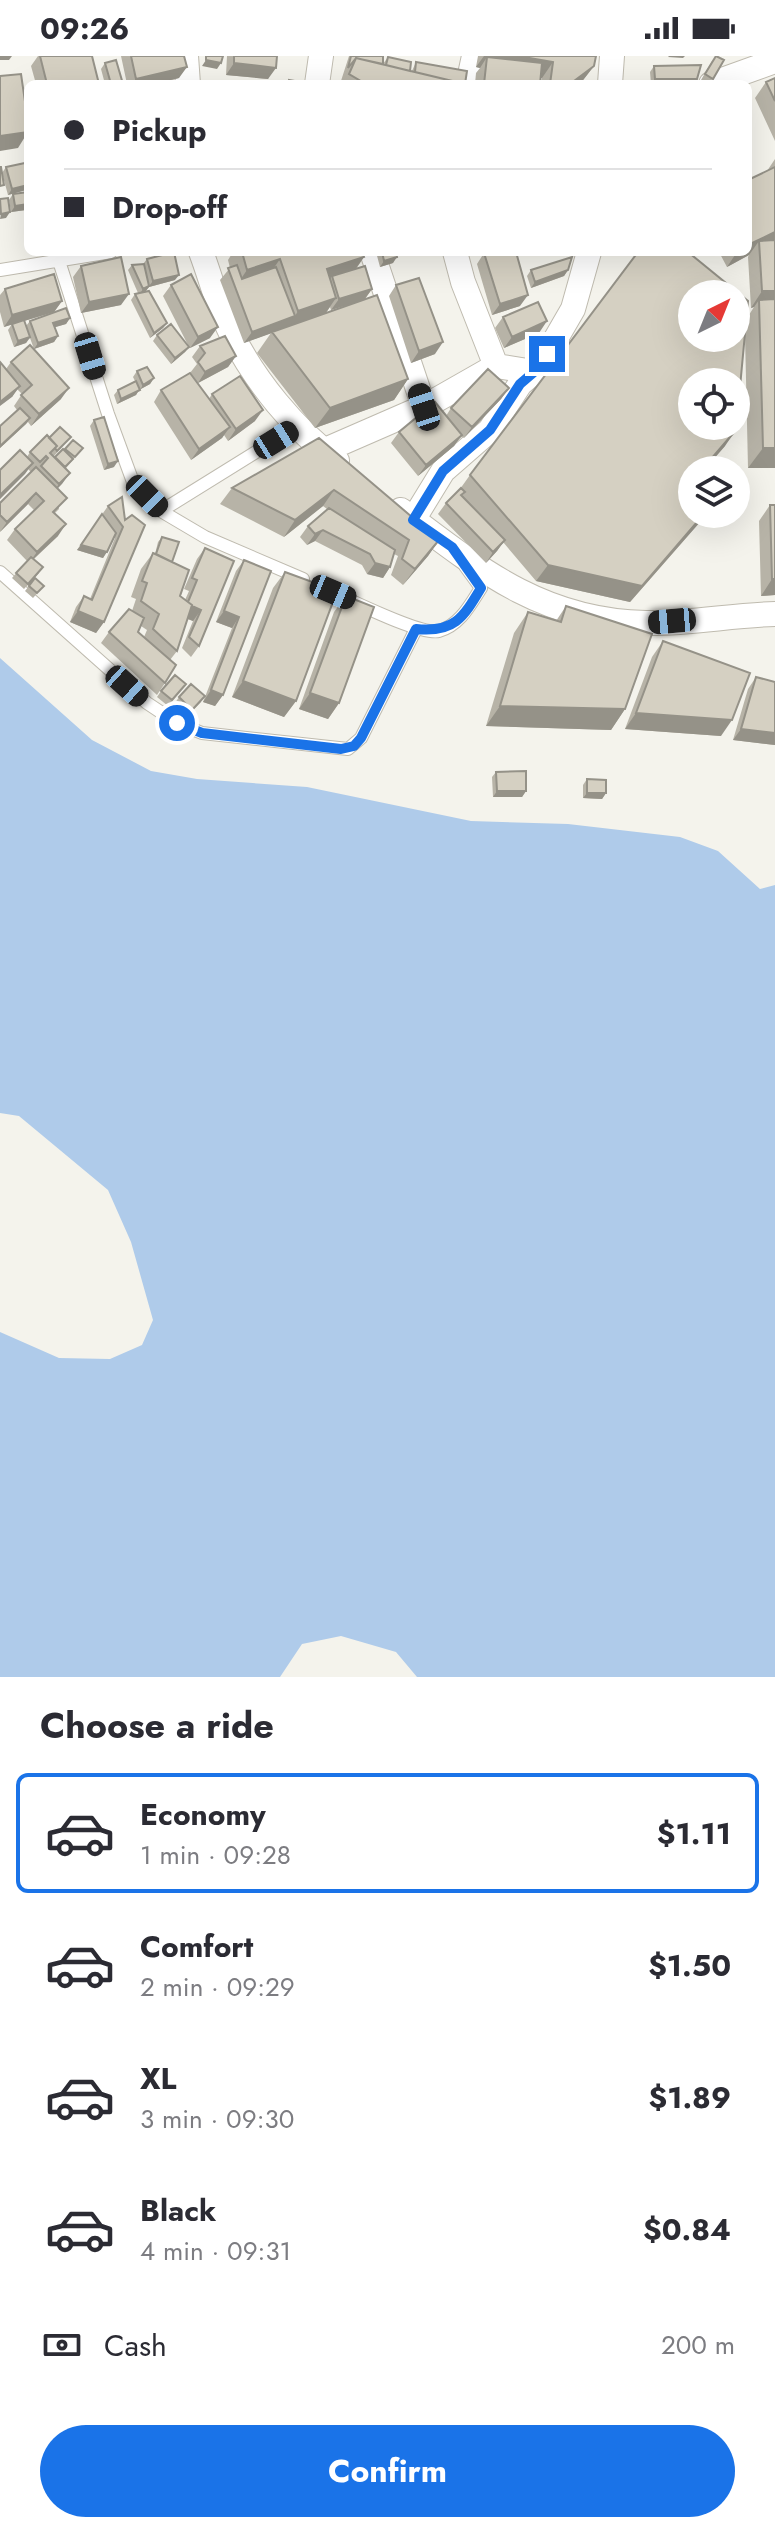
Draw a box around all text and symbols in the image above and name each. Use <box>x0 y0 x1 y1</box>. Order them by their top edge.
text: 09:26 <box>40 7 129 50</box>
text: Pickup <box>112 109 207 152</box>
text: Drop-off <box>112 186 227 229</box>
north arrow <box>678 280 750 352</box>
map controls <box>678 280 750 528</box>
car <box>72 330 108 382</box>
route end <box>529 336 565 372</box>
button: locate <box>678 368 750 440</box>
car <box>405 380 443 434</box>
car <box>249 417 303 463</box>
button: layers <box>678 456 750 528</box>
car <box>122 471 172 521</box>
car <box>306 572 360 612</box>
car <box>647 607 697 635</box>
car <box>101 661 153 711</box>
route start <box>159 705 195 741</box>
text: Choose a ride <box>40 1699 274 1751</box>
text: Economy <box>140 1793 266 1836</box>
icon: car <box>44 1797 116 1869</box>
text: $1.11 <box>657 1812 731 1855</box>
text: 1 min · 09:28 <box>140 1836 291 1874</box>
text: Comfort <box>140 1925 253 1968</box>
icon: car <box>44 1929 116 2001</box>
text: $1.50 <box>648 1944 731 1987</box>
text: 2 min · 09:29 <box>140 1968 295 2006</box>
text: XL <box>140 2057 176 2100</box>
icon: car <box>44 2061 116 2133</box>
text: $1.89 <box>649 2076 731 2119</box>
text: 3 min · 09:30 <box>140 2100 294 2138</box>
text: Black <box>140 2189 216 2232</box>
icon: car <box>44 2193 116 2265</box>
text: $0.84 <box>643 2208 731 2251</box>
text: 4 min · 09:31 <box>140 2232 291 2270</box>
icon: cash <box>40 2323 84 2367</box>
text: Cash <box>104 2324 167 2367</box>
text: 200 m <box>661 2326 735 2364</box>
button: Confirm <box>40 2425 735 2517</box>

